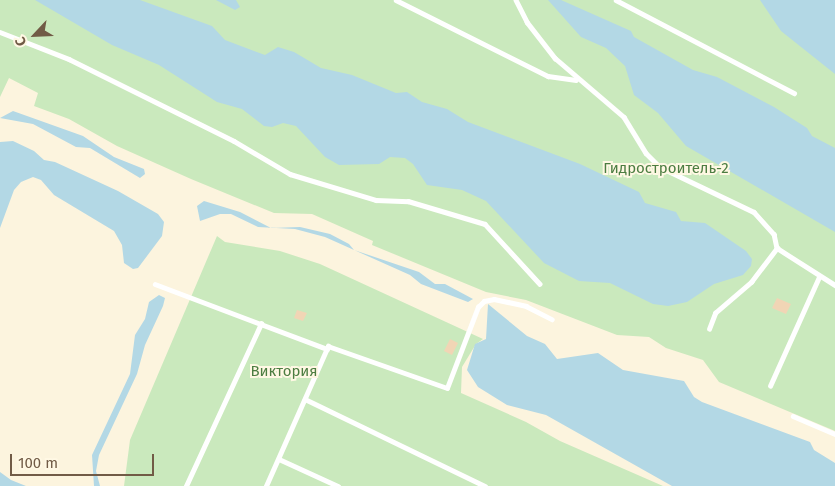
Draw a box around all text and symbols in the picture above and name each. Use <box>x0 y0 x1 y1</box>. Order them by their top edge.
north arrow <box>10 10 60 60</box>
text: С <box>12 34 30 49</box>
park label: Гидростроитель-2 <box>603 160 729 178</box>
park label: Виктория <box>250 363 318 381</box>
scale bar <box>12 444 156 476</box>
text: 100 m <box>18 454 58 472</box>

